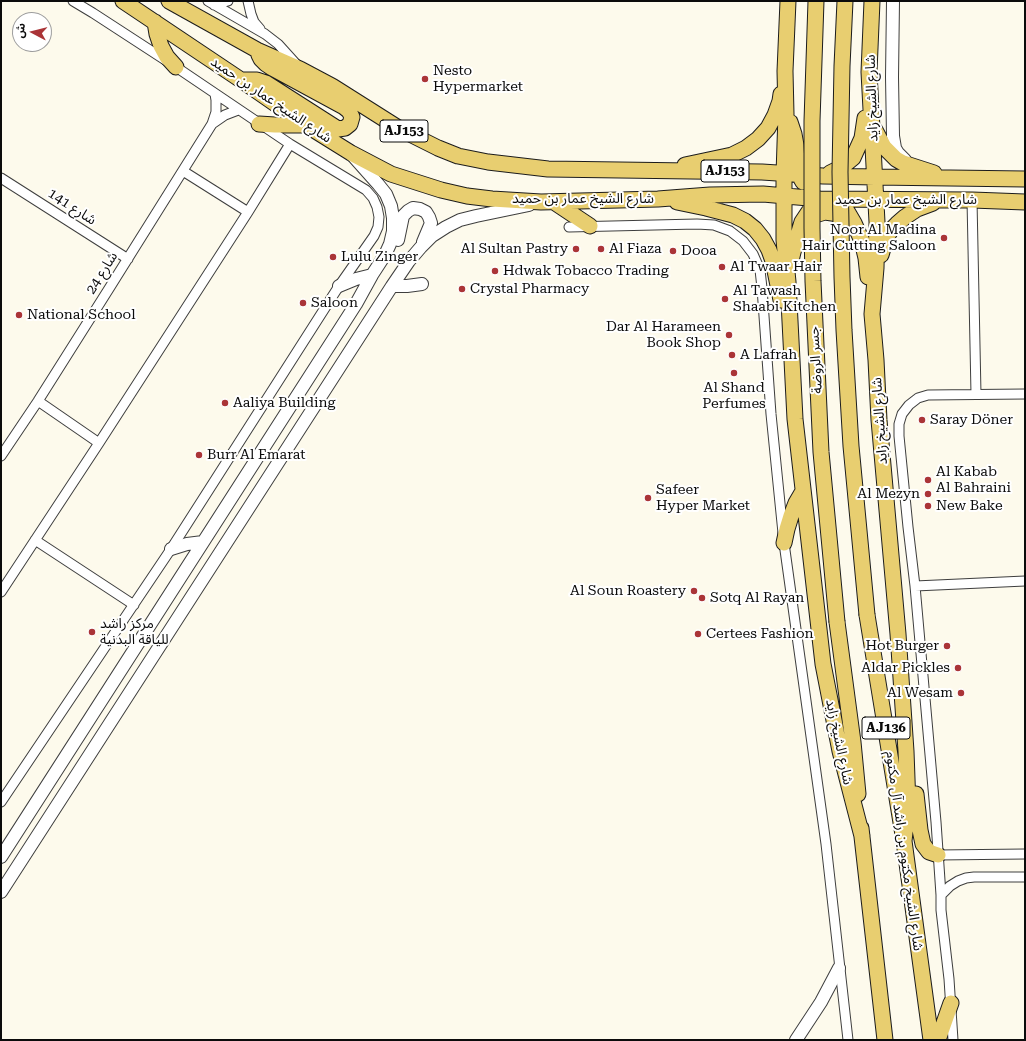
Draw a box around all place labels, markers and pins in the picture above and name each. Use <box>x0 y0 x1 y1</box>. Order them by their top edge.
place label: Nesto Hypermarket <box>433 63 523 96</box>
marker: Nesto Hypermarket <box>420 74 430 84</box>
place label: Noor Al Madina Hair Cutting Saloon <box>802 222 936 254</box>
marker: Noor Al Madina Hair Cutting Saloon <box>939 233 949 243</box>
place label: Al Sultan Pastry <box>461 241 568 257</box>
place label: Al Fiaza <box>609 241 661 257</box>
place label: Dooa <box>681 243 717 259</box>
marker: Al Sultan Pastry <box>571 244 581 254</box>
marker: Al Fiaza <box>596 244 606 254</box>
marker: Dooa <box>668 246 678 256</box>
place label: Lulu Zinger <box>341 249 418 265</box>
marker: Lulu Zinger <box>328 252 338 262</box>
place label: Al Twaar Hair <box>730 259 822 275</box>
marker: Al Twaar Hair <box>717 262 727 272</box>
place label: Hdwak Tobacco Trading <box>503 263 669 279</box>
marker: Hdwak Tobacco Trading <box>490 266 500 276</box>
place label: Crystal Pharmacy <box>470 281 589 297</box>
place label: Al Tawash Shaabi Kitchen <box>733 283 836 316</box>
marker: Crystal Pharmacy <box>457 284 467 294</box>
marker: Al Tawash Shaabi Kitchen <box>720 294 730 304</box>
place label: Saloon <box>311 295 358 311</box>
marker: Saloon <box>298 298 308 308</box>
place label: National School <box>27 307 136 323</box>
marker: National School <box>14 310 24 320</box>
place label: Dar Al Harameen Book Shop <box>606 319 721 352</box>
marker: Dar Al Harameen Book Shop <box>724 330 734 340</box>
place label: A Lafrah <box>740 347 797 363</box>
marker: A Lafrah <box>727 350 737 360</box>
marker: Al Shand Perfumes <box>729 368 739 378</box>
place label: Al Shand Perfumes <box>702 380 766 412</box>
place label: Aaliya Building <box>233 395 335 411</box>
marker: Aaliya Building <box>220 398 230 408</box>
place label: Saray Döner <box>930 412 1013 428</box>
marker: Saray Döner <box>917 415 927 425</box>
place label: Burr Al Emarat <box>207 447 305 463</box>
marker: Burr Al Emarat <box>194 450 204 460</box>
place label: Al Kabab Al Bahraini <box>936 464 1011 496</box>
marker: Al Kabab Al Bahraini <box>923 475 933 485</box>
place label: Safeer Hyper Market <box>656 482 750 514</box>
place label: Al Mezyn <box>857 486 920 502</box>
marker: Al Mezyn <box>923 489 933 499</box>
marker: Safeer Hyper Market <box>643 493 653 503</box>
place label: New Bake <box>936 498 1003 514</box>
marker: New Bake <box>923 501 933 511</box>
place label: Al Soun Roastery <box>570 583 686 599</box>
marker: Al Soun Roastery <box>689 586 699 596</box>
place label: Sotq Al Rayan <box>710 590 804 606</box>
marker: Sotq Al Rayan <box>697 593 707 603</box>
place label: مركز راشد للياقة البدنية <box>100 616 169 648</box>
place label: Certees Fashion <box>706 626 814 642</box>
marker: مركز راشد للياقة البدنية <box>87 627 97 637</box>
marker: Certees Fashion <box>693 629 703 639</box>
place label: Hot Burger <box>866 638 939 654</box>
marker: Hot Burger <box>942 641 952 651</box>
place label: Aldar Pickles <box>861 660 950 676</box>
marker: Aldar Pickles <box>953 663 963 673</box>
place label: Al Wesam <box>887 685 953 701</box>
marker: Al Wesam <box>956 688 966 698</box>

